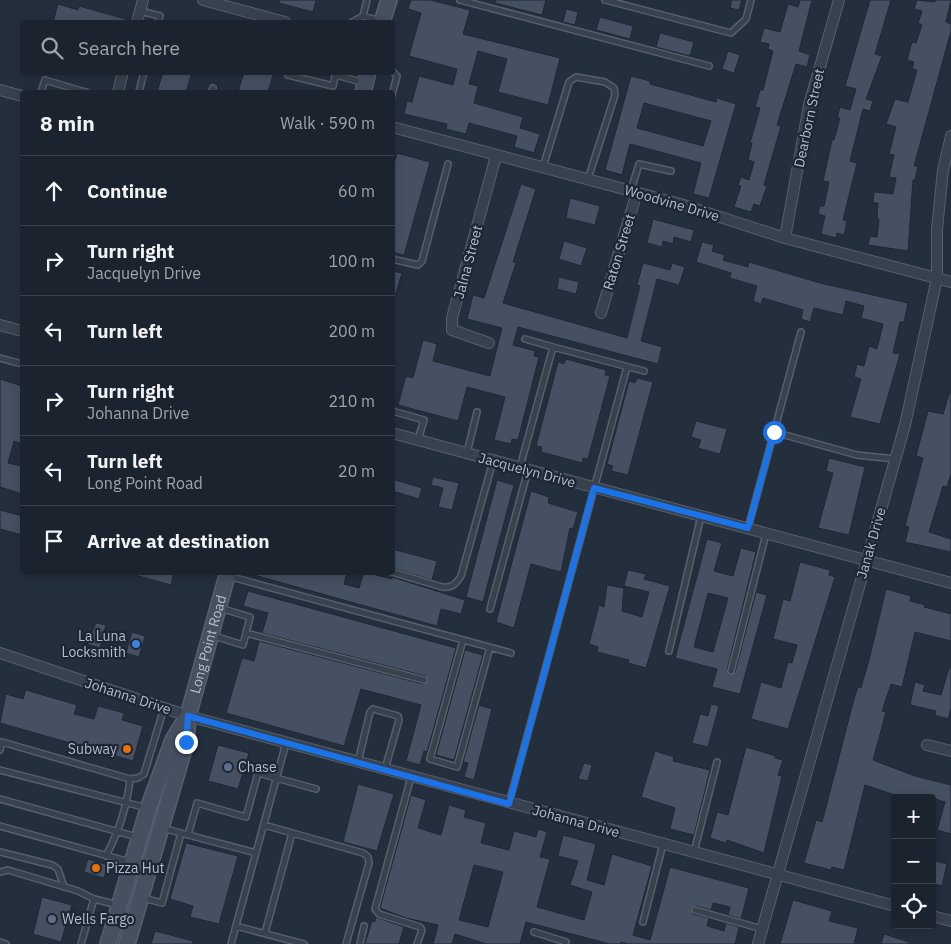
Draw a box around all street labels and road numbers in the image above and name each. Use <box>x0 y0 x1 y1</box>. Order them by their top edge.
street label: Dearborn Street <box>790 67 828 169</box>
street label: Woodvine Drive <box>622 181 722 225</box>
street label: Raton Street <box>599 212 639 292</box>
street label: Jalna Street <box>450 223 486 301</box>
street label: Jacquelyn Drive <box>476 448 578 492</box>
street label: Janak Drive <box>852 505 890 581</box>
street label: Long Point Road <box>186 593 230 695</box>
street label: Johanna Drive <box>83 674 174 718</box>
street label: Johanna Drive <box>530 801 622 841</box>

